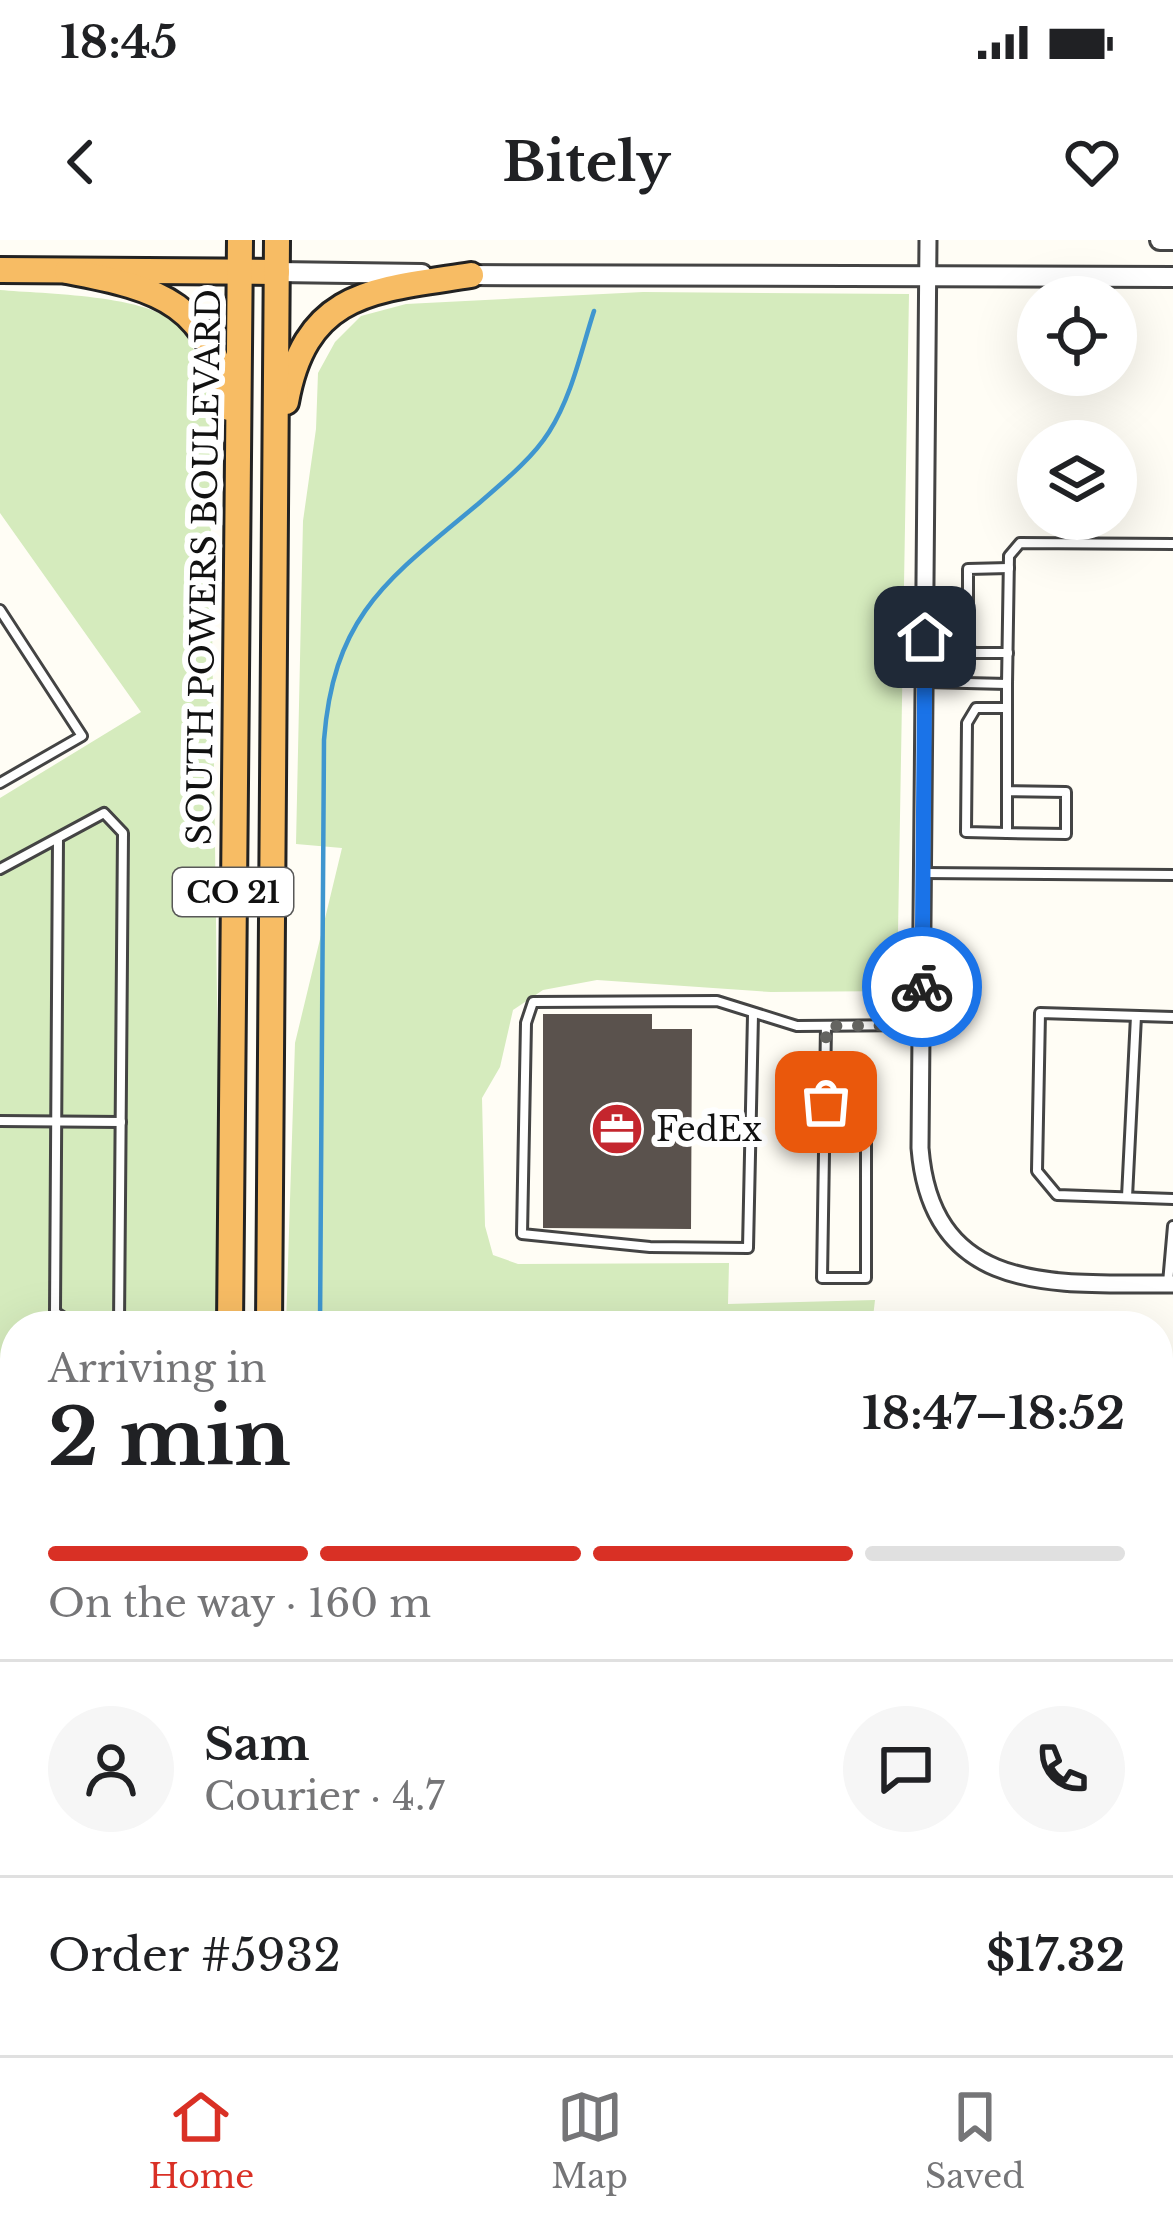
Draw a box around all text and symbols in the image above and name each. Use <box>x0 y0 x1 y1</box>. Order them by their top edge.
text: 18:45 <box>60 14 178 70</box>
icon: back <box>48 129 114 195</box>
text: Bitely <box>502 129 671 196</box>
icon: heart <box>1059 129 1125 195</box>
map controls <box>1017 276 1137 540</box>
button: locate <box>1017 276 1137 396</box>
street label: SOUTH POWERS BOULEVARD <box>179 289 229 845</box>
button: layers <box>1017 420 1137 540</box>
pin <box>874 586 976 688</box>
icon: home <box>892 604 958 670</box>
road number: CO 21 <box>173 868 293 916</box>
courier <box>862 927 982 1047</box>
icon: bike <box>889 954 955 1020</box>
pin <box>775 1051 877 1153</box>
icon: bag <box>793 1069 859 1135</box>
office icon: FedEx <box>589 1101 645 1157</box>
place label: FedEx <box>656 1109 762 1150</box>
text: Arriving in <box>48 1344 267 1393</box>
text: 18:47–18:52 <box>862 1385 1125 1441</box>
text: 2 min <box>48 1389 291 1486</box>
text: On the way · 160 m <box>48 1579 431 1628</box>
button: person <box>48 1706 174 1832</box>
button: chat <box>843 1706 969 1832</box>
button: phone <box>999 1706 1125 1832</box>
text: Sam <box>204 1716 309 1772</box>
text: Courier · 4.7 <box>204 1772 445 1821</box>
text: Order #5932 <box>48 1927 341 1983</box>
text: $17.32 <box>986 1927 1125 1983</box>
tab: Home <box>149 2084 254 2197</box>
tab: Map <box>551 2084 628 2197</box>
tab: Saved <box>925 2084 1024 2197</box>

